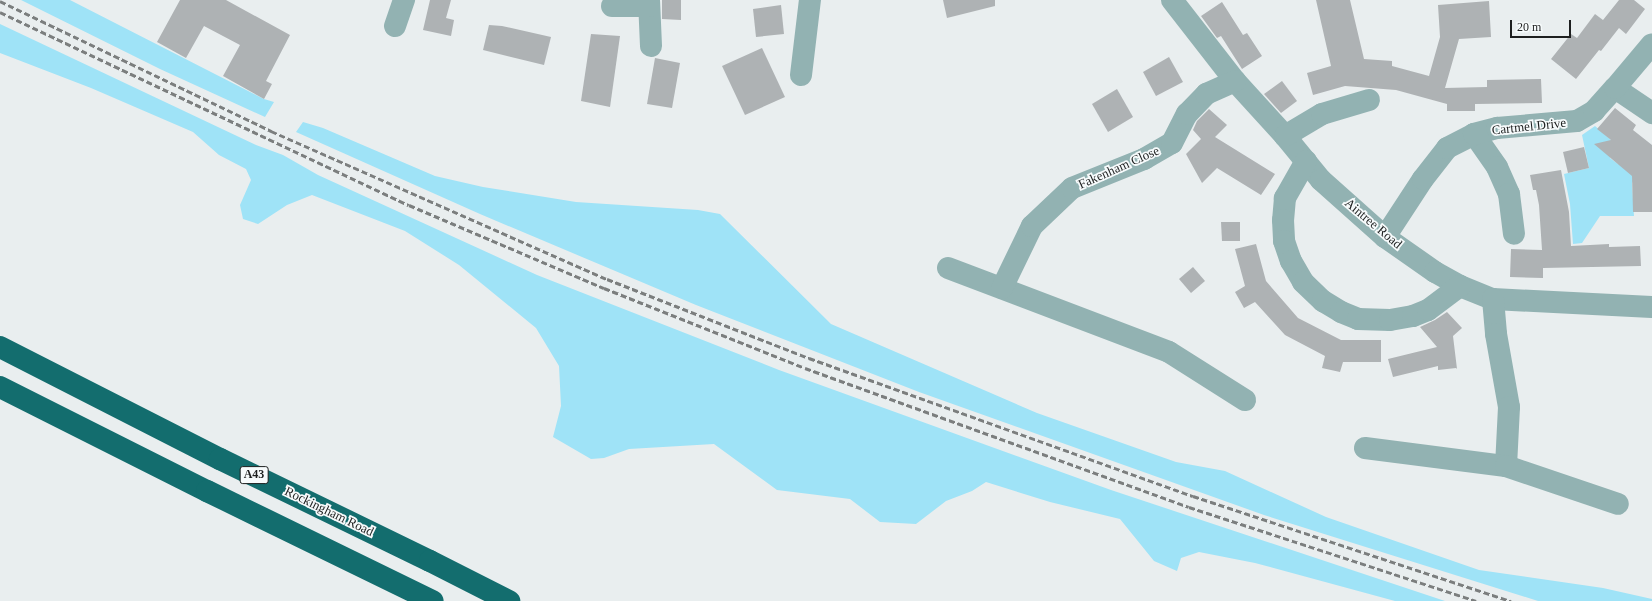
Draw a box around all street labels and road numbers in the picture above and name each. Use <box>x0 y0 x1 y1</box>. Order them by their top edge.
street label: Cartmel Drive <box>1491 115 1567 139</box>
street label: Fakenham Close <box>1076 143 1162 193</box>
street label: Aintree Road <box>1341 196 1405 252</box>
road number: A43 <box>239 465 269 485</box>
street label: Rockingham Road <box>282 484 376 540</box>

